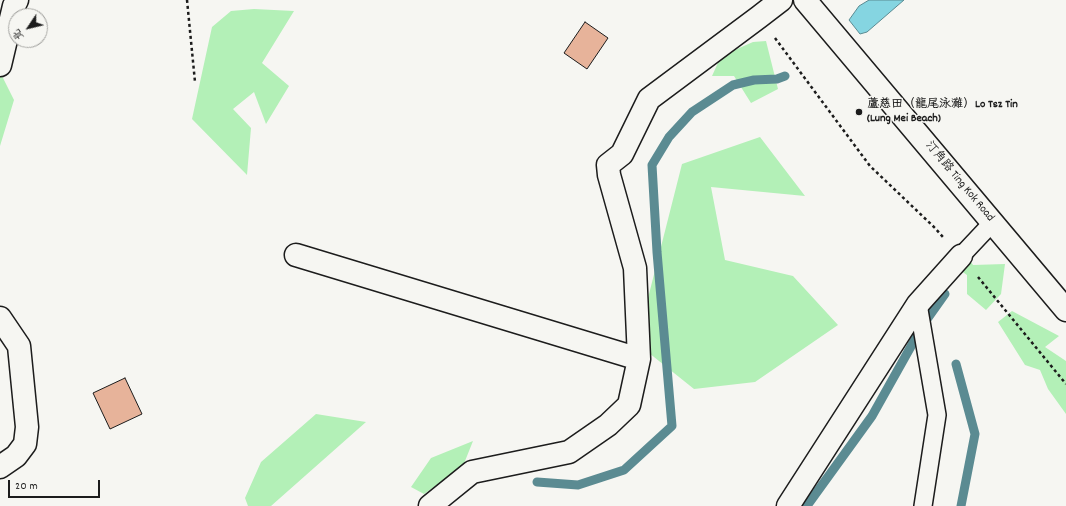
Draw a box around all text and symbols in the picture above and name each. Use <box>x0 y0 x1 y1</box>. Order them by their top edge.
north arrow <box>8 8 48 48</box>
text: 北 <box>9 25 29 43</box>
place label: 蘆慈田（龍尾泳灘）Lo Tsz Tin (Lung Mei Beach) <box>867 98 1018 126</box>
marker: 蘆慈田（龍尾泳灘）Lo Tsz Tin (Lung Mei Beach) <box>854 107 864 117</box>
street label: 汀角路 Ting Kok Road <box>921 139 997 225</box>
scale bar <box>10 472 102 498</box>
text: 20 m <box>15 478 38 495</box>

